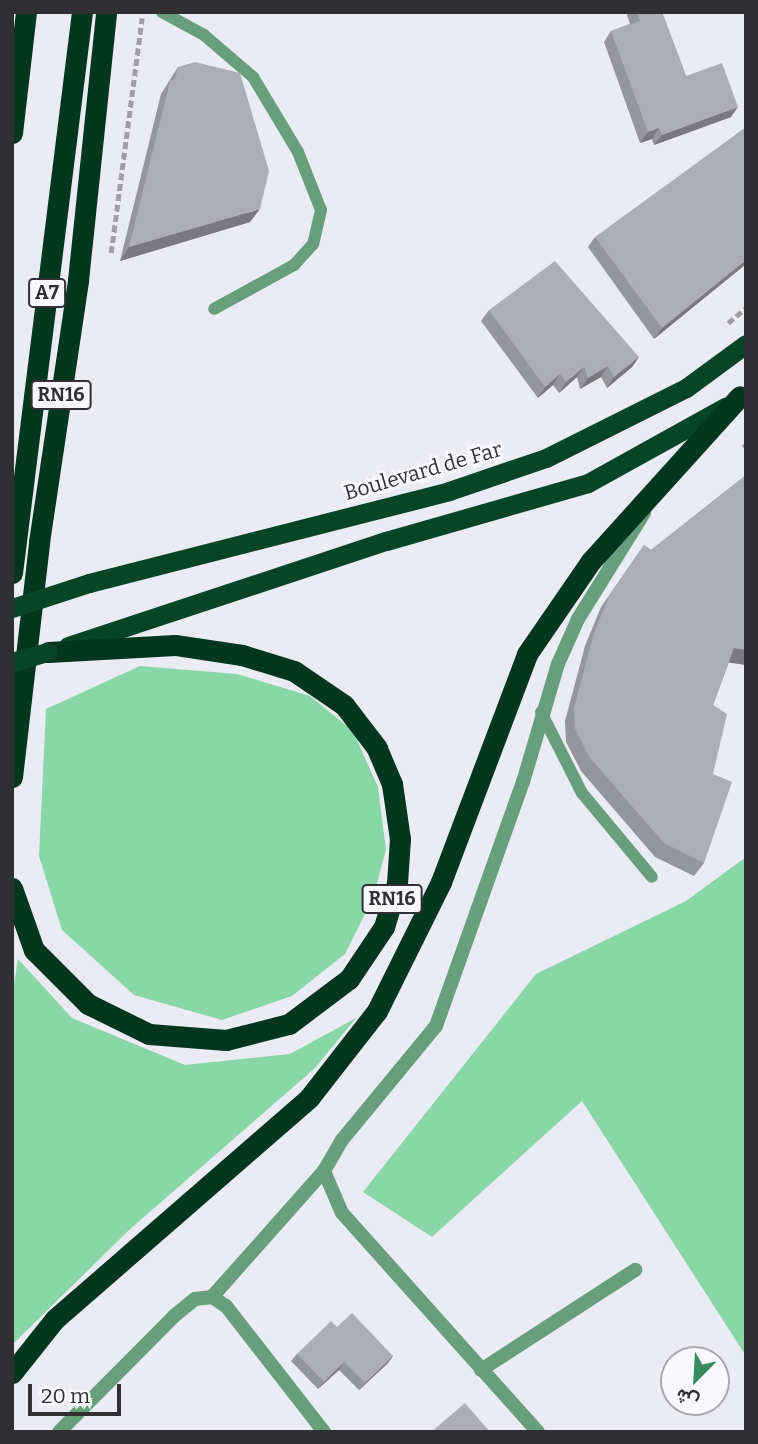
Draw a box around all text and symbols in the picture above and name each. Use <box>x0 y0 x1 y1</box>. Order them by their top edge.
road number: A7 <box>28 278 66 308</box>
road number: RN16 <box>29 380 92 410</box>
street label: Boulevard de Far <box>341 436 505 506</box>
road number: RN16 <box>360 884 424 914</box>
north arrow <box>660 1346 730 1416</box>
scale bar <box>32 1370 124 1414</box>
text: 20 m <box>41 1383 90 1409</box>
text: ش <box>672 1384 702 1414</box>

